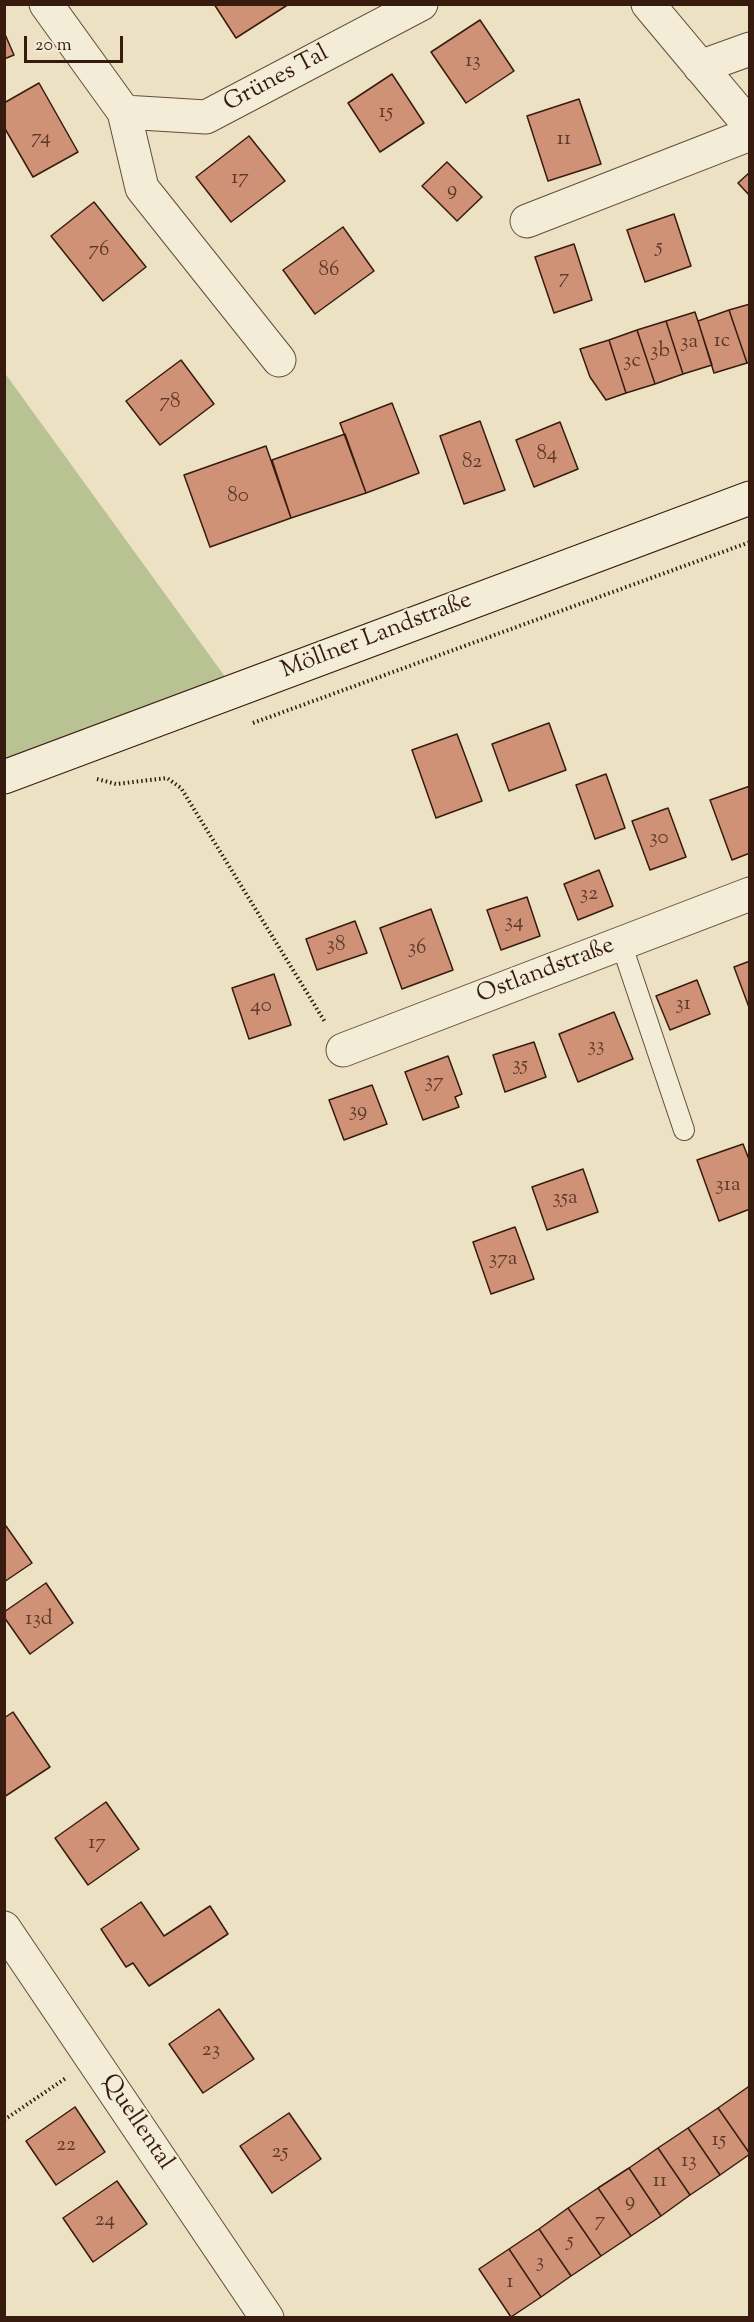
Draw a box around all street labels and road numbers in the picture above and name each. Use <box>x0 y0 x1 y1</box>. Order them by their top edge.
street label: Grünes Tal <box>220 40 334 120</box>
street label: Möllner Landstraße <box>278 587 476 687</box>
street label: Ostlandstraße <box>473 933 619 1011</box>
street label: Quellental <box>94 2070 178 2176</box>

